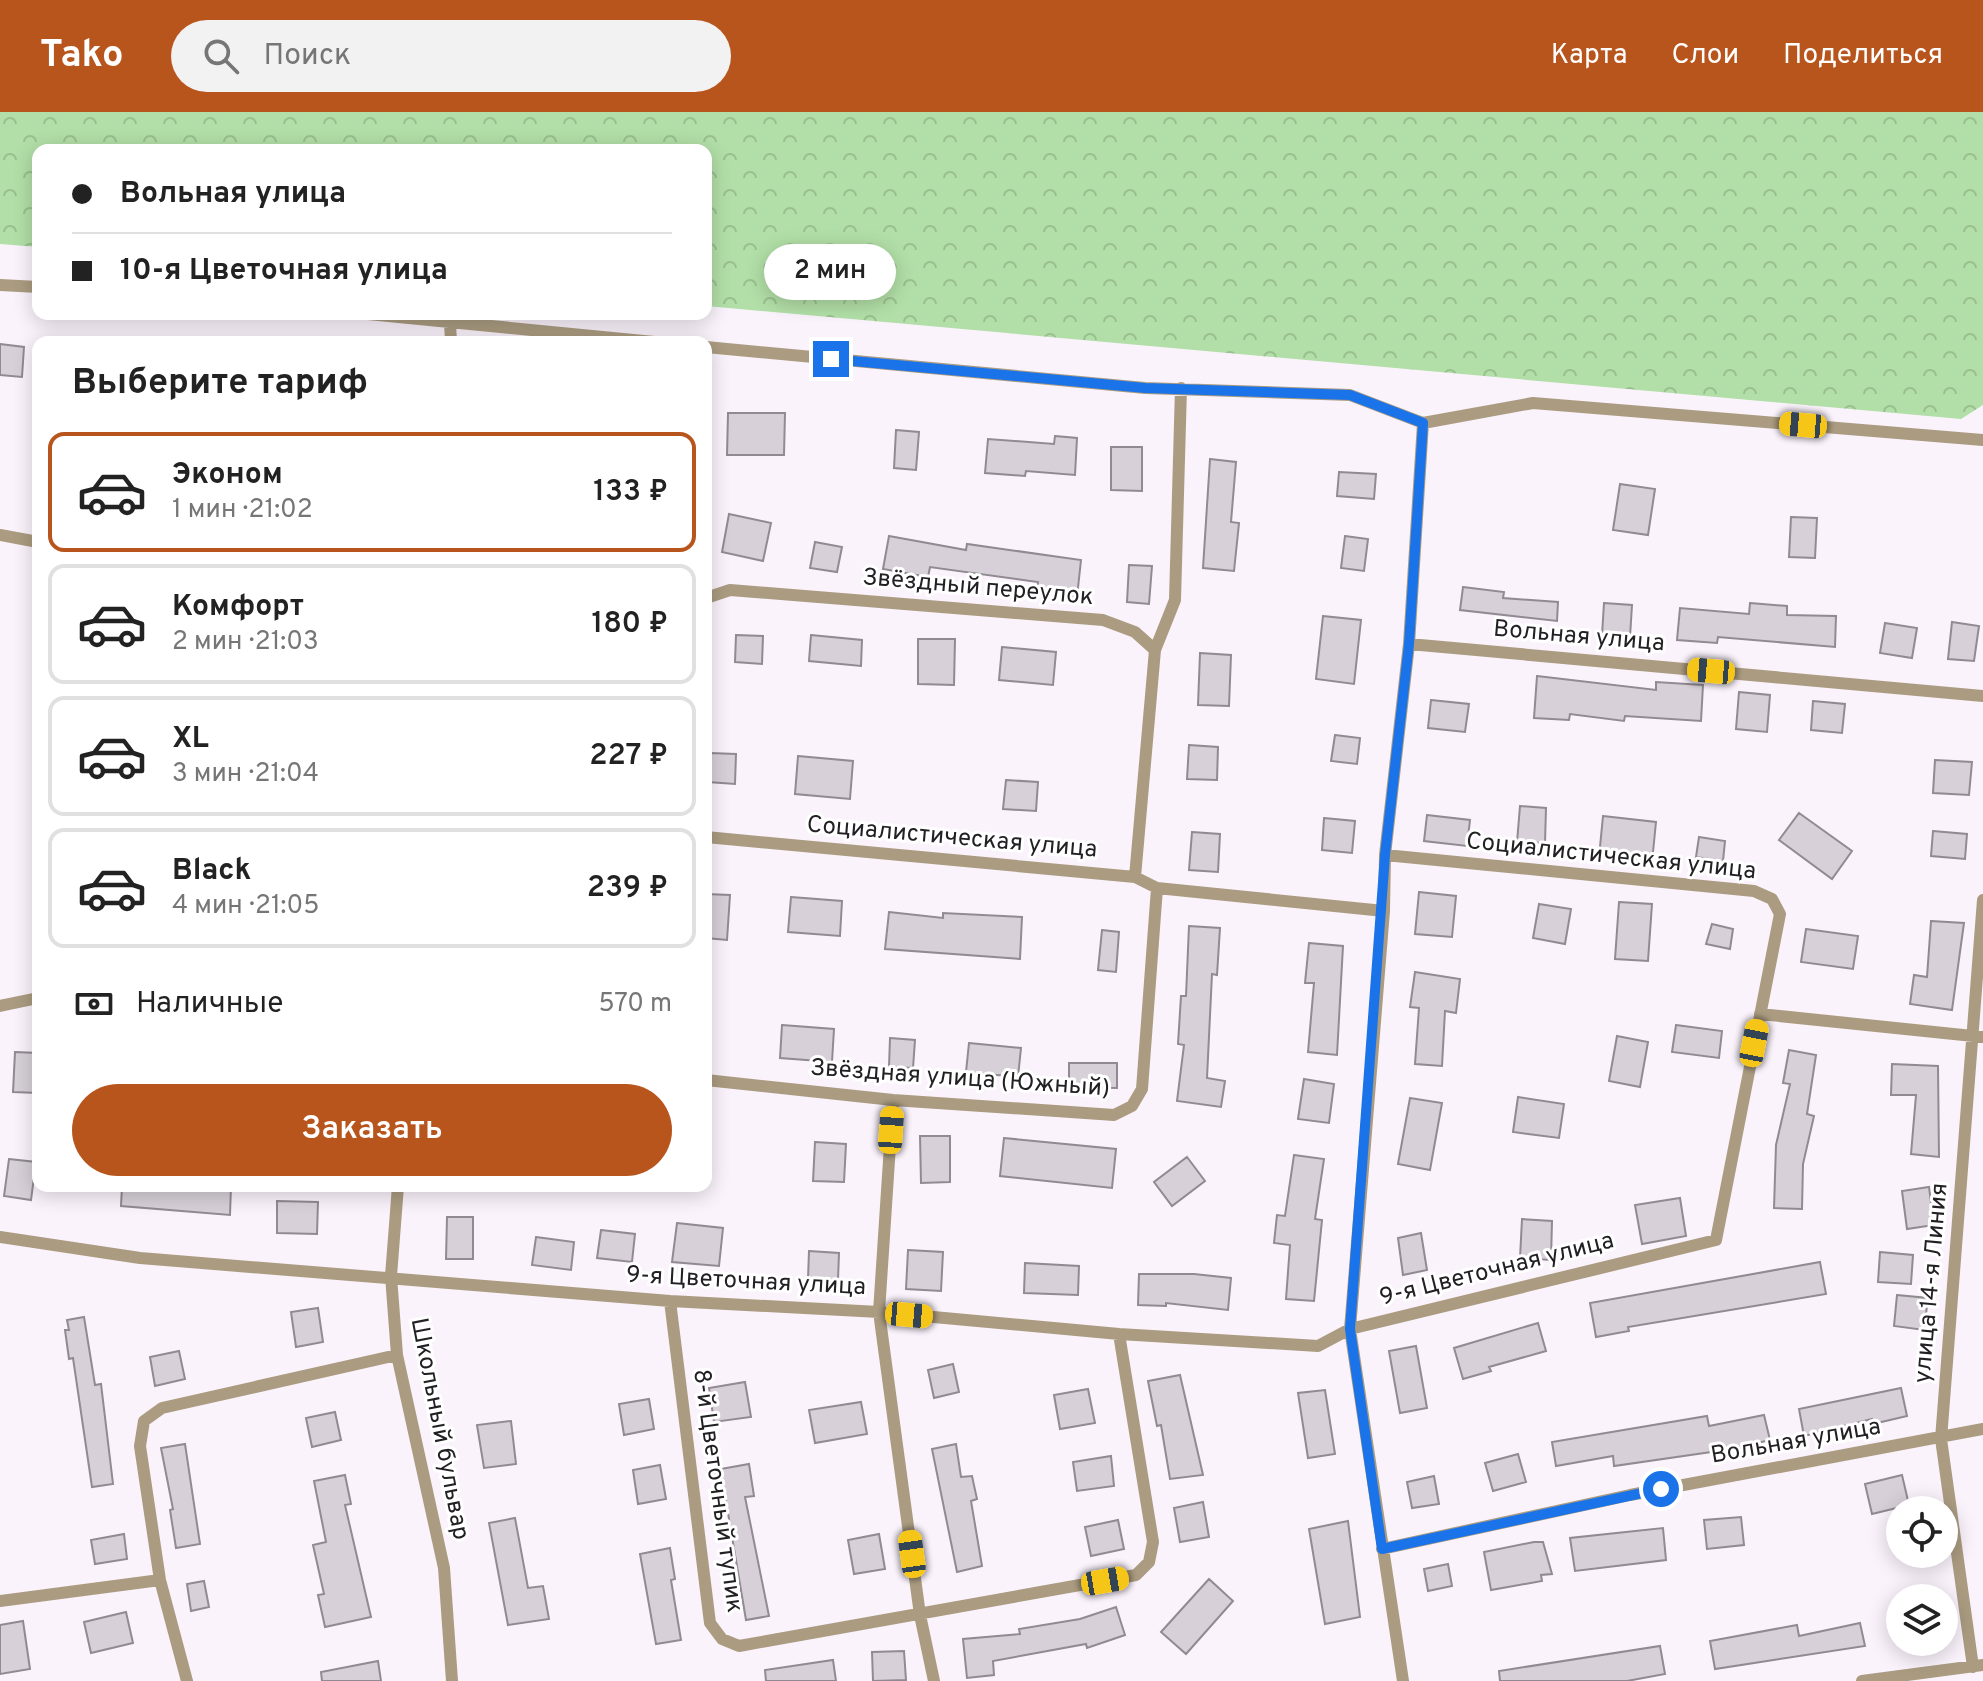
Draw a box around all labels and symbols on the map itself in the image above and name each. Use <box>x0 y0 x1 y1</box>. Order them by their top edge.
callout: 2 мин <box>765 243 897 299</box>
route end <box>813 341 849 377</box>
car <box>1778 411 1828 439</box>
street label: Звёздный переулок <box>861 563 1095 613</box>
street label: Вольная улица <box>1492 615 1666 659</box>
car <box>1686 657 1736 685</box>
street label: Социалистическая улица <box>806 810 1098 866</box>
street label: Социалистическая улица <box>1464 827 1758 887</box>
car <box>1738 1017 1770 1069</box>
street label: Звёздная улица (Южный) <box>809 1054 1111 1104</box>
car <box>877 1105 905 1155</box>
street label: улица 14-я Линия <box>1908 1182 1956 1384</box>
street label: 9-я Цветочная улица <box>1377 1226 1617 1314</box>
street label: 9-я Цветочная улица <box>625 1261 867 1303</box>
car <box>884 1301 934 1329</box>
street label: Школьный бульвар <box>403 1316 475 1542</box>
street label: 8-й Цветочный тупик <box>685 1367 749 1615</box>
street label: Вольная улица <box>1709 1412 1883 1472</box>
route start <box>1643 1471 1679 1507</box>
car <box>897 1529 927 1579</box>
car <box>1079 1565 1131 1597</box>

